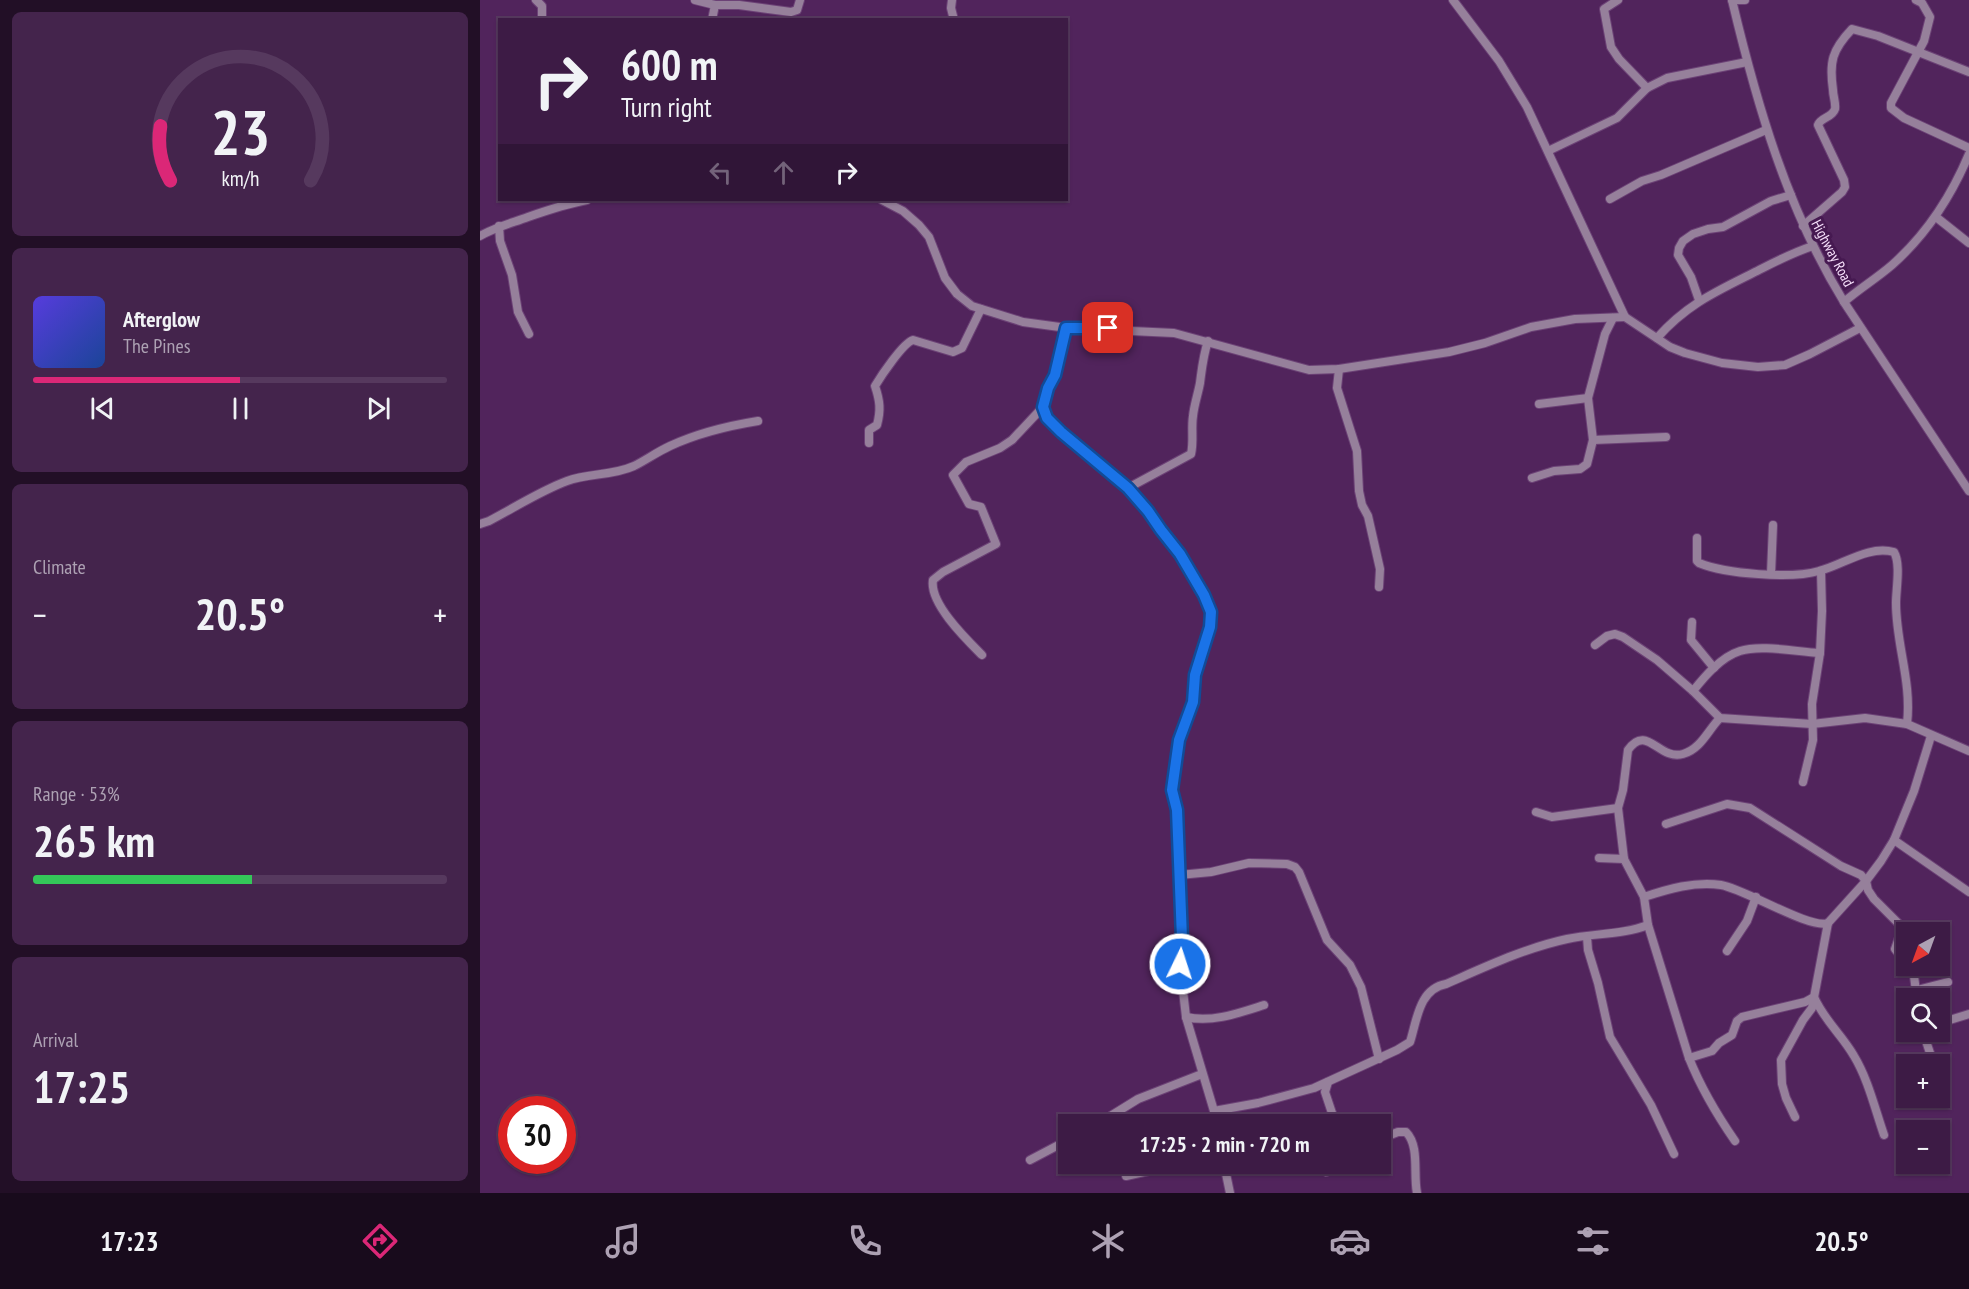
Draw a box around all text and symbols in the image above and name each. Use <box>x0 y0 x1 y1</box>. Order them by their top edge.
text: 600 m <box>621 37 718 92</box>
icon: right <box>522 42 600 120</box>
text: Turn right <box>621 90 712 124</box>
text: 23 <box>210 91 270 172</box>
icon: left <box>704 156 737 189</box>
icon: ahead <box>767 156 800 189</box>
icon: right <box>830 156 863 189</box>
text: km/h <box>221 164 259 192</box>
street label: Highway Road <box>1807 216 1859 290</box>
pin <box>1082 302 1133 353</box>
text: Afterglow <box>123 305 200 333</box>
icon: arrive <box>1091 311 1124 344</box>
text: The Pines <box>123 333 190 359</box>
icon: previous <box>86 392 119 425</box>
icon: pause <box>224 392 257 425</box>
icon: next <box>362 392 395 425</box>
text: Climate <box>33 554 86 580</box>
text: 20.5° <box>195 584 285 642</box>
text: − <box>33 593 47 636</box>
text: + <box>433 593 447 636</box>
text: Range · 53% <box>33 781 120 807</box>
text: 265 km <box>33 811 155 869</box>
north arrow <box>1896 922 1950 976</box>
map controls <box>1896 922 1950 1174</box>
position arrow <box>1148 932 1212 996</box>
button: search <box>1896 988 1950 1042</box>
text: Arrival <box>33 1027 78 1053</box>
button: + <box>1896 1054 1950 1108</box>
text: 17:25 <box>33 1057 130 1115</box>
speed limit sign: 30 <box>498 1096 576 1174</box>
button: − <box>1896 1120 1950 1174</box>
text: 17:25 · 2 min · 720 m <box>1139 1130 1310 1158</box>
icon: directions <box>359 1220 401 1262</box>
icon: music <box>602 1220 644 1262</box>
icon: phone <box>844 1220 886 1262</box>
icon: climate <box>1087 1220 1129 1262</box>
icon: car <box>1329 1220 1371 1262</box>
icon: filters <box>1572 1220 1614 1262</box>
text: 17:23 <box>100 1224 159 1258</box>
text: 20.5° <box>1814 1224 1869 1258</box>

